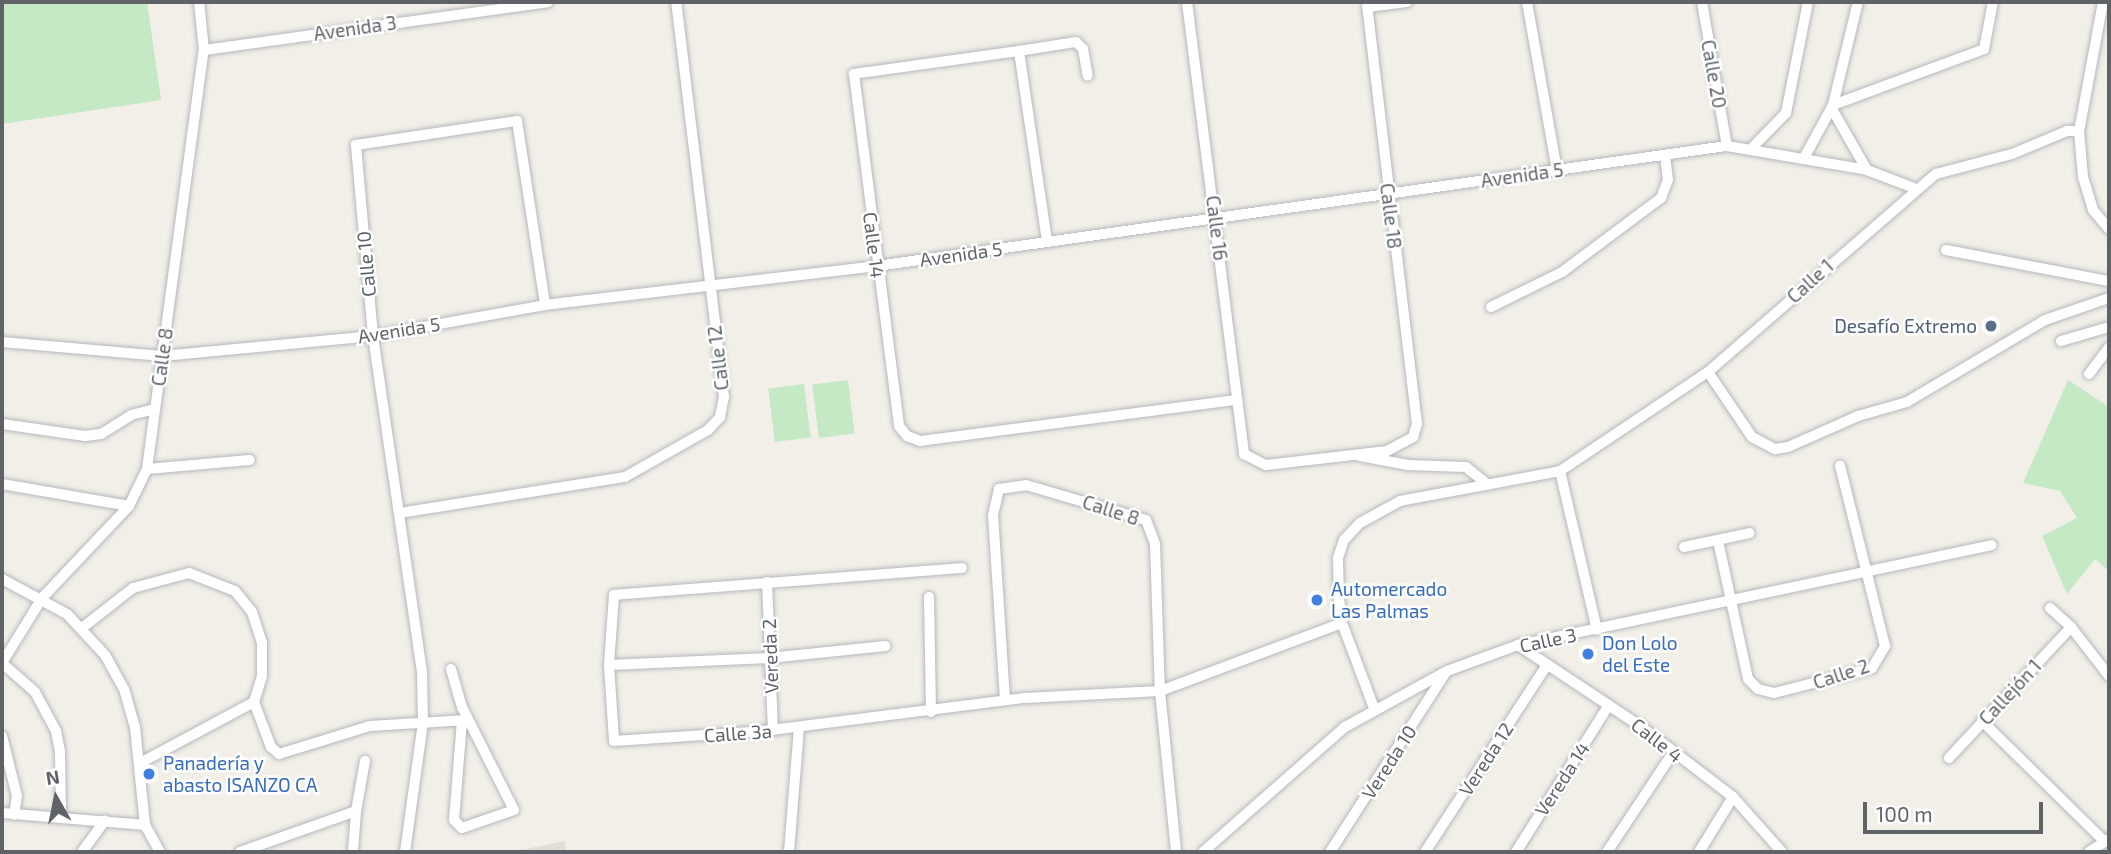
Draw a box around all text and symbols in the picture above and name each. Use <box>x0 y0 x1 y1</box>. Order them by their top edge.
street label: Avenida 3 <box>312 11 398 45</box>
street label: Calle 20 <box>1697 38 1731 110</box>
street label: Avenida 5 <box>1479 158 1565 192</box>
street label: Calle 18 <box>1376 182 1406 250</box>
street label: Calle 16 <box>1202 194 1232 262</box>
street label: Calle 14 <box>859 211 889 279</box>
street label: Calle 10 <box>352 230 380 298</box>
street label: Avenida 5 <box>918 237 1004 271</box>
street label: Calle 1 <box>1782 254 1838 308</box>
street label: Avenida 5 <box>356 312 442 348</box>
place label: Desafío Extremo <box>1834 315 1977 337</box>
marker: Desafío Extremo <box>1983 318 1999 334</box>
street label: Calle 12 <box>703 324 733 392</box>
street label: Calle 8 <box>147 326 177 388</box>
street label: Calle 8 <box>1080 490 1142 530</box>
place label: Automercado Las Palmas <box>1331 578 1447 622</box>
marker: Automercado Las Palmas <box>1309 592 1325 608</box>
street label: Vereda 2 <box>757 618 783 694</box>
street label: Calle 3 <box>1517 623 1579 657</box>
place label: Don Lolo del Este <box>1602 632 1678 676</box>
marker: Don Lolo del Este <box>1580 646 1596 662</box>
street label: Calle 2 <box>1810 654 1872 694</box>
street label: Callejón 1 <box>1974 655 2046 729</box>
street label: Calle 4 <box>1627 713 1687 767</box>
street label: Vereda 12 <box>1454 718 1518 800</box>
street label: Calle 3a <box>703 719 773 747</box>
street label: Vereda 10 <box>1357 721 1421 803</box>
street label: Vereda 14 <box>1530 738 1594 820</box>
place label: Panadería y abasto ISANZO CA <box>163 752 318 796</box>
north arrow <box>21 763 91 833</box>
text: N <box>44 764 61 789</box>
marker: Panadería y abasto ISANZO CA <box>141 766 157 782</box>
scale bar <box>1866 788 2046 832</box>
text: 100 m <box>1876 801 1933 826</box>

